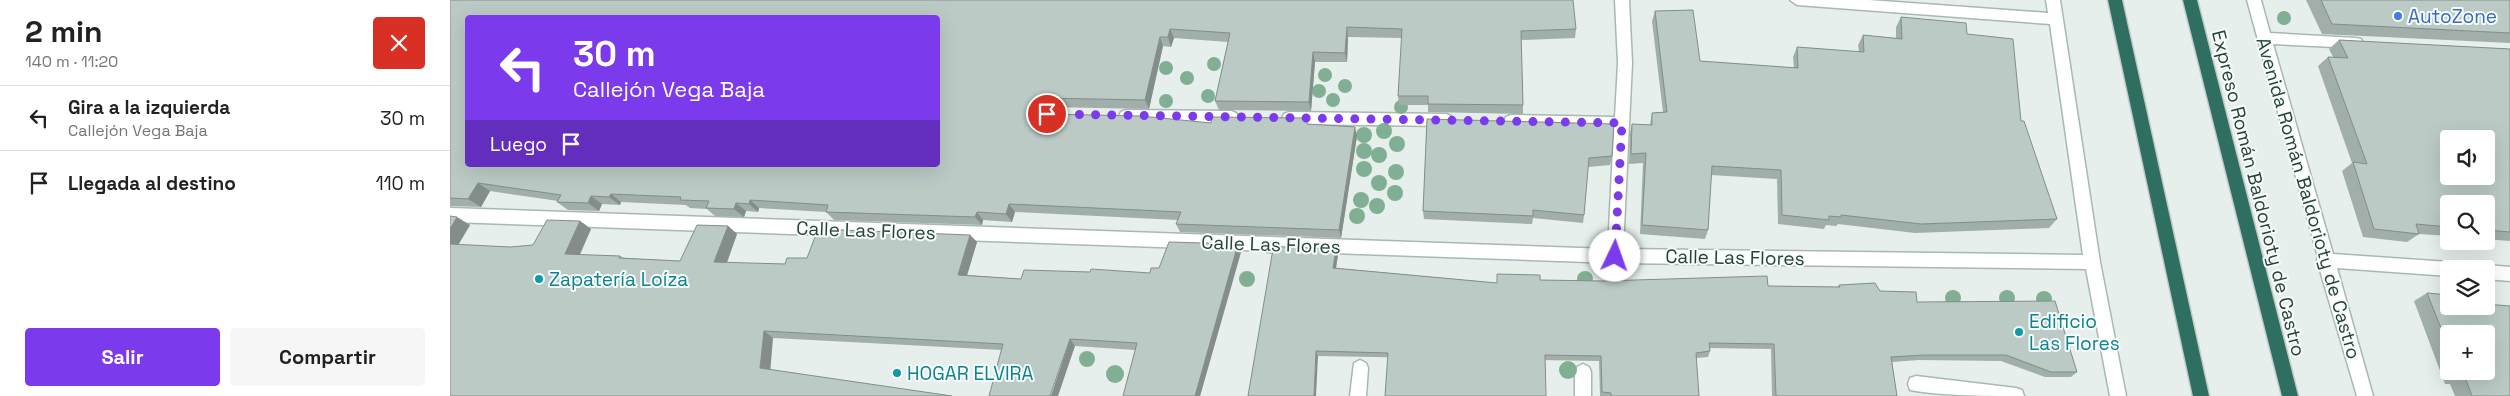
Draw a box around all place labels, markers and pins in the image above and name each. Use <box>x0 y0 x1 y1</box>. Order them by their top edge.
place label: AutoZone <box>2408 4 2497 29</box>
marker: AutoZone <box>2392 10 2404 22</box>
pin <box>1026 93 1068 135</box>
place label: Zapatería Loíza <box>549 267 688 292</box>
marker: Zapatería Loíza <box>533 273 545 285</box>
place label: Edificio Las Flores <box>2029 309 2120 356</box>
marker: Edificio Las Flores <box>2013 326 2025 338</box>
place label: HOGAR ELVIRA <box>907 361 1034 386</box>
marker: HOGAR ELVIRA <box>891 367 903 379</box>

